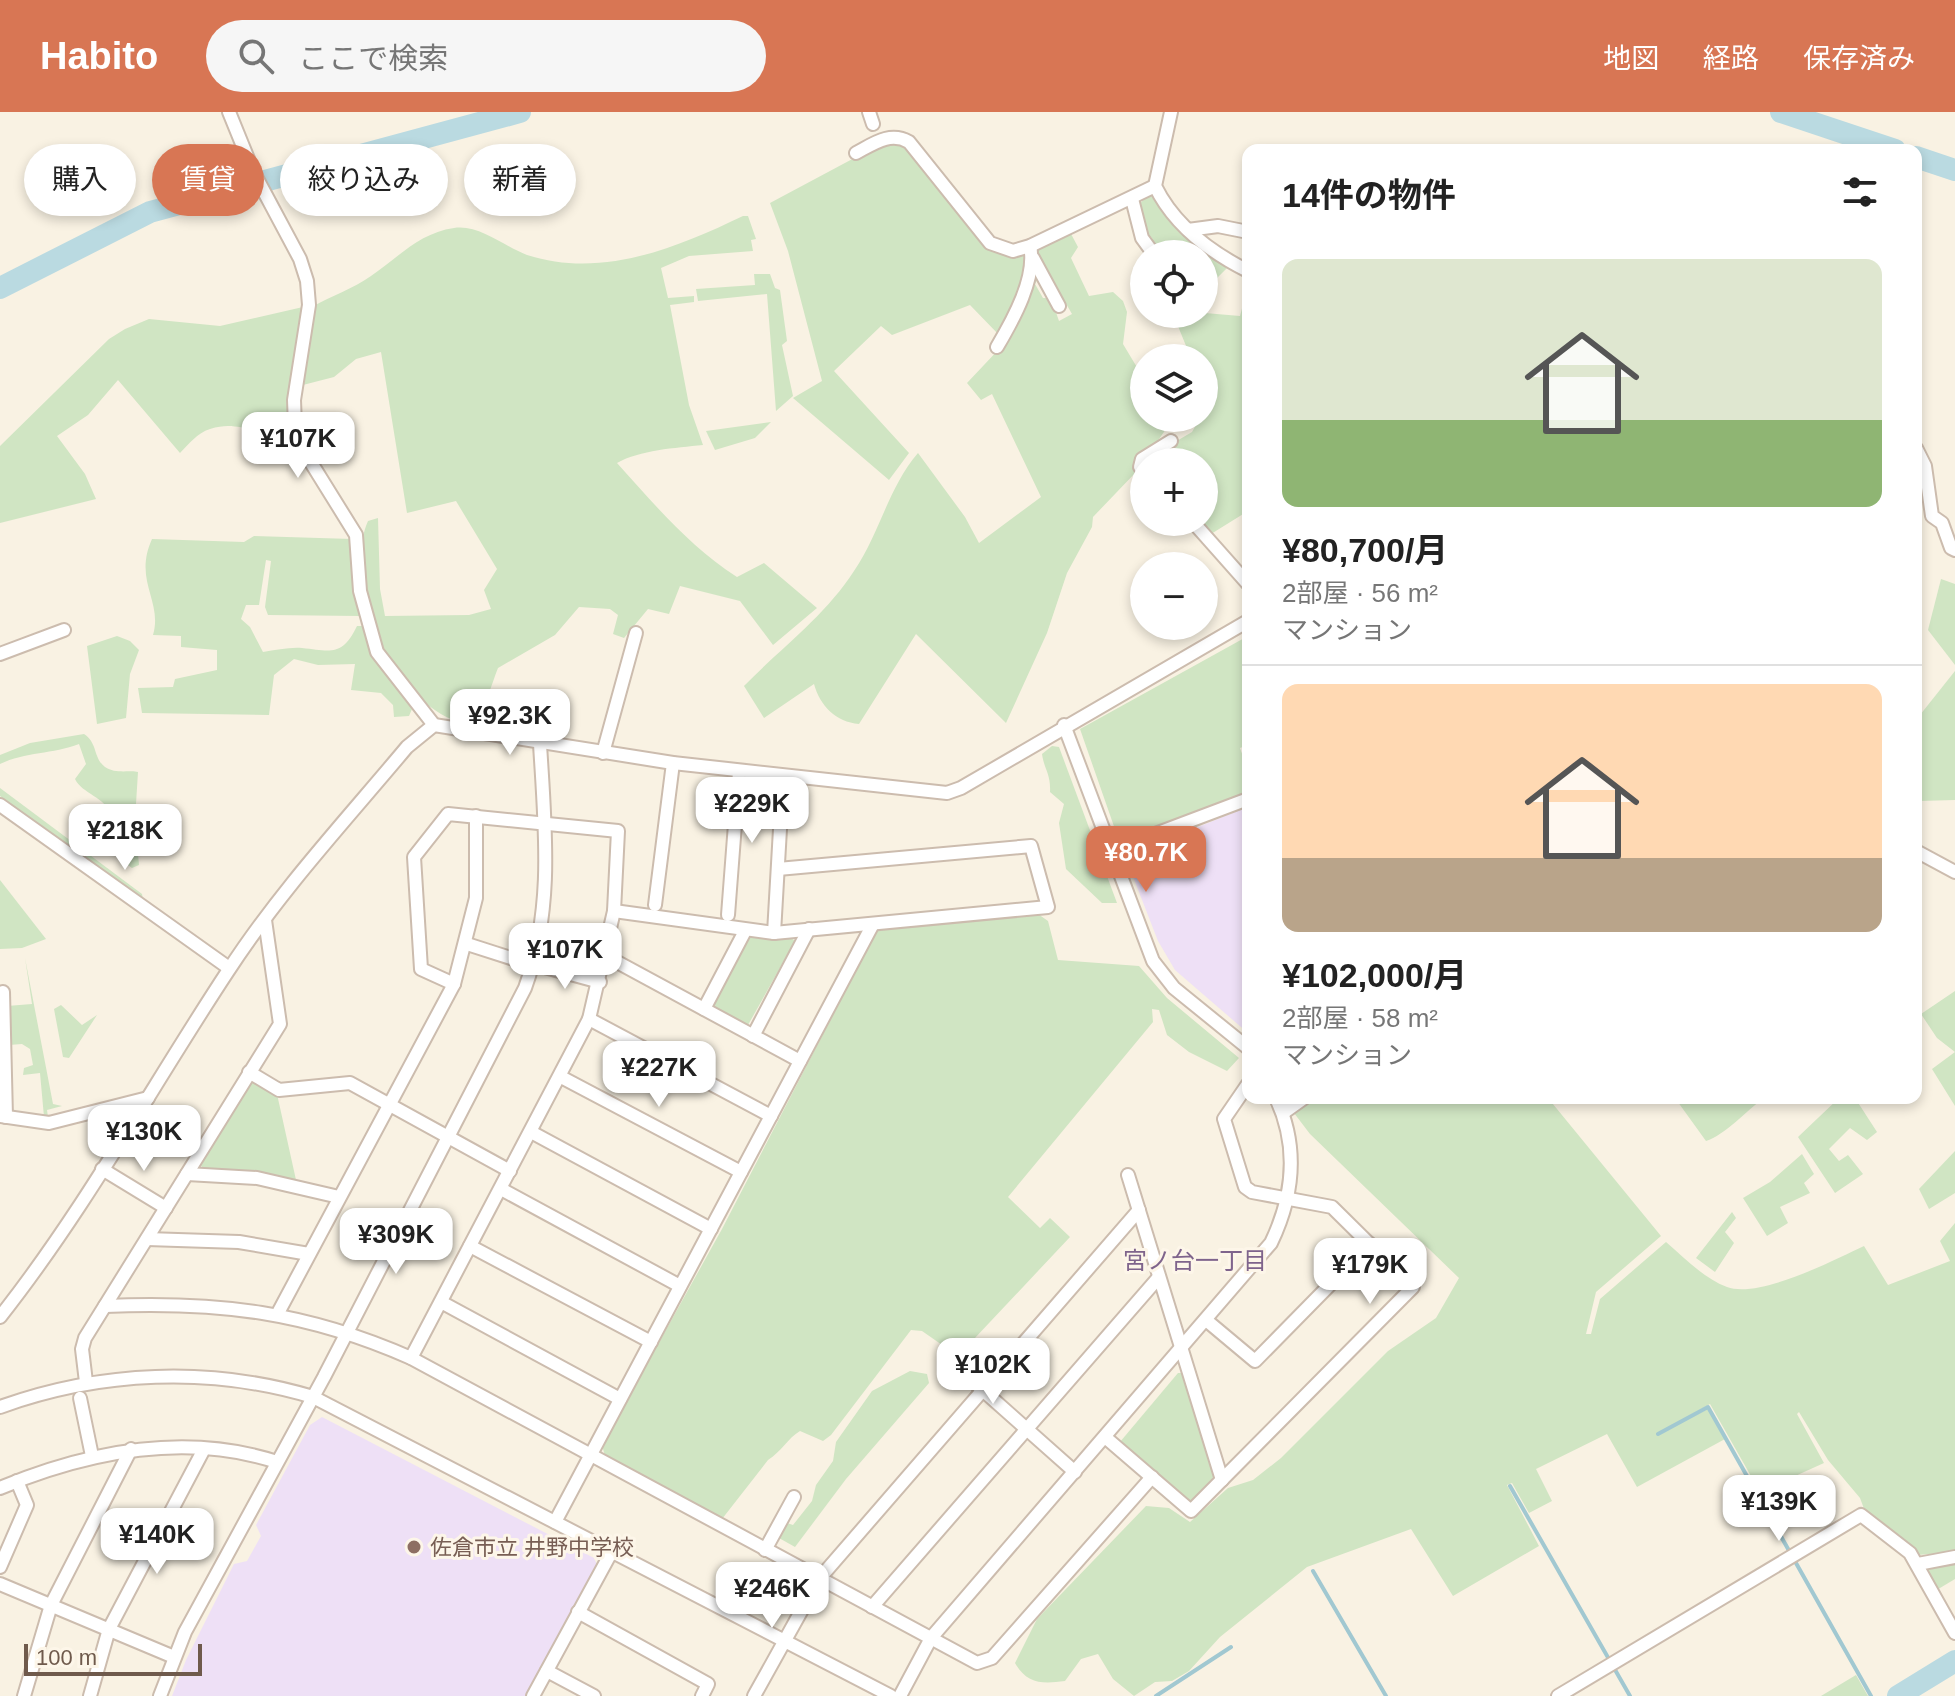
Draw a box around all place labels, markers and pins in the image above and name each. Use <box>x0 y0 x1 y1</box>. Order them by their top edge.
pin: ¥107K <box>242 412 354 480</box>
pin: ¥92.3K <box>445 689 575 757</box>
pin: ¥229K <box>696 777 808 845</box>
pin: ¥218K <box>69 804 181 872</box>
pin: ¥80.7K <box>1081 826 1211 894</box>
pin: ¥107K <box>509 923 621 991</box>
pin: ¥227K <box>603 1041 715 1109</box>
pin: ¥130K <box>88 1105 200 1173</box>
pin: ¥309K <box>340 1208 452 1276</box>
pin: ¥179K <box>1314 1238 1426 1306</box>
pin: ¥102K <box>937 1338 1049 1406</box>
pin: ¥139K <box>1723 1475 1835 1543</box>
pin: ¥140K <box>101 1508 213 1576</box>
place label: 佐倉市立 井野中学校 <box>430 1535 634 1560</box>
marker: 佐倉市立 井野中学校 <box>405 1538 423 1556</box>
pin: ¥246K <box>716 1562 828 1630</box>

